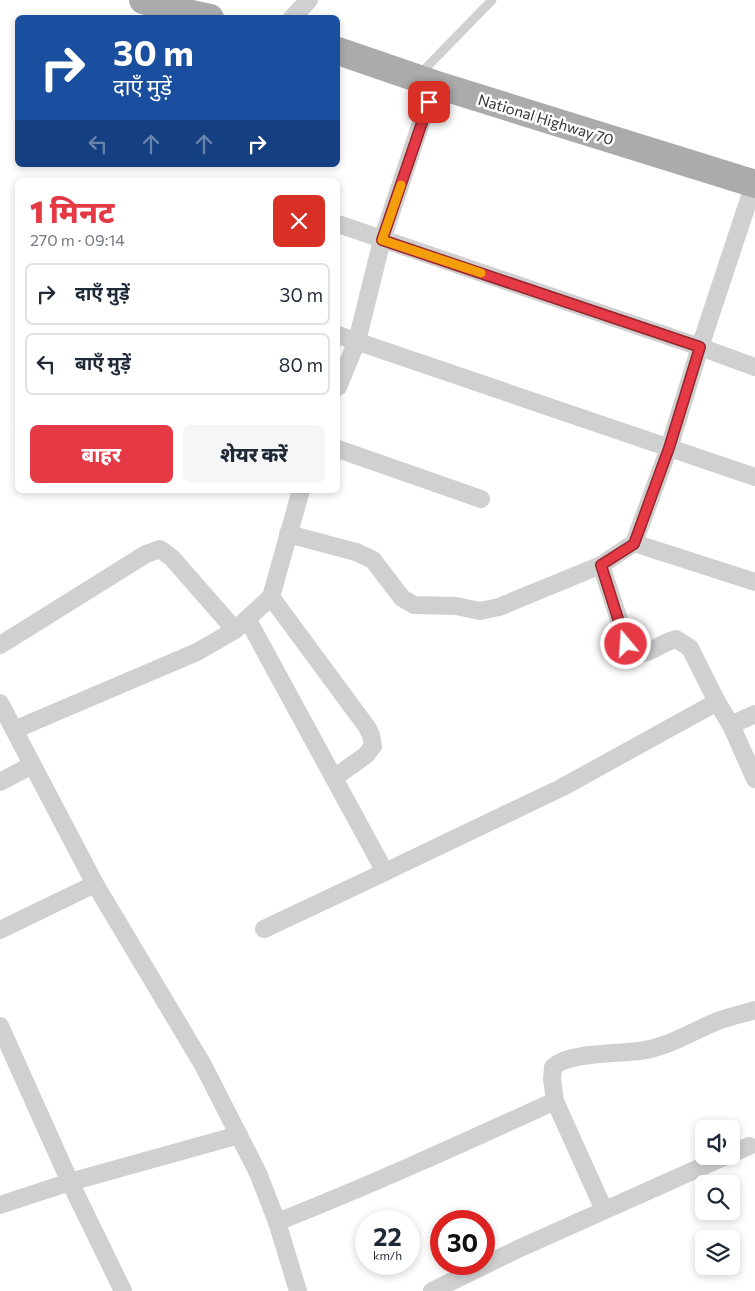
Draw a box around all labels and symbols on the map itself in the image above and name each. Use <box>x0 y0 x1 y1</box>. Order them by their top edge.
pin <box>408 81 450 123</box>
street label: National Highway 70 <box>476 90 616 148</box>
position arrow <box>599 617 651 669</box>
speed limit sign: 30 <box>430 1210 495 1275</box>

